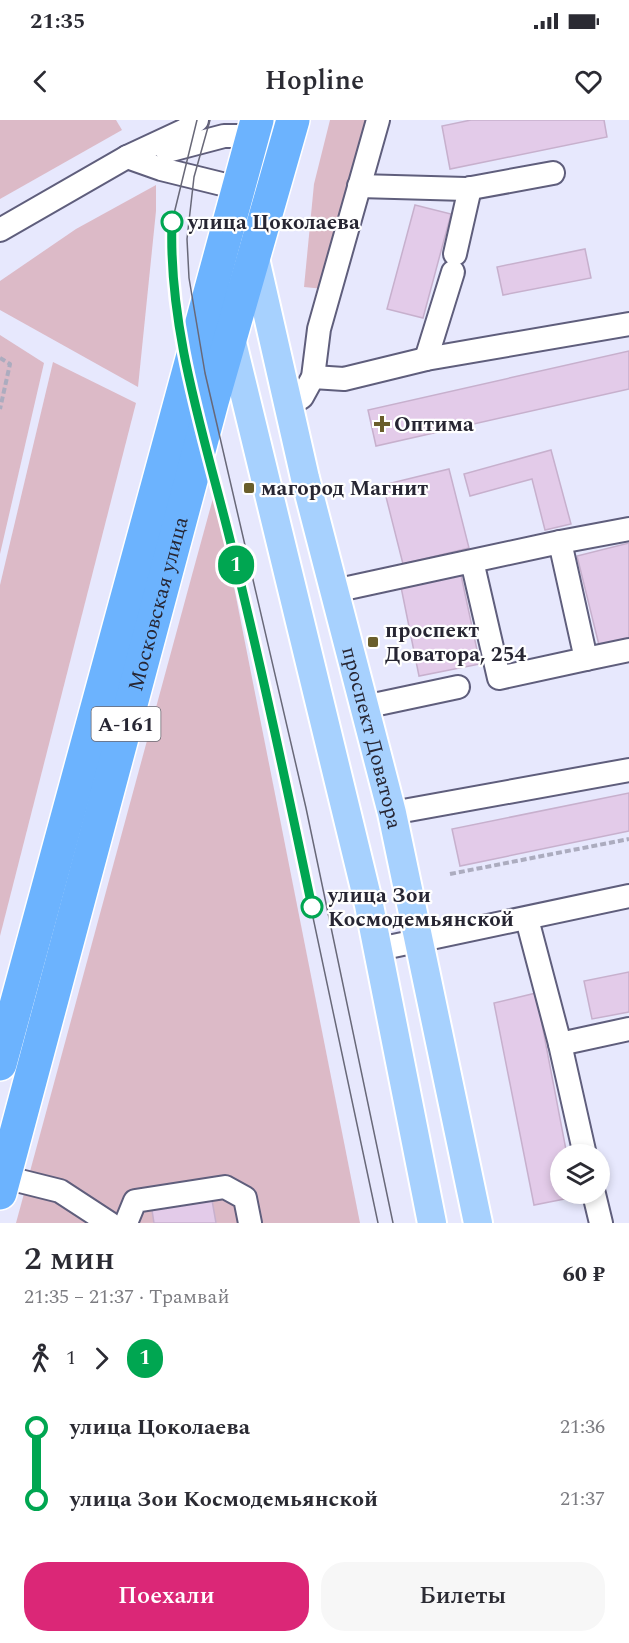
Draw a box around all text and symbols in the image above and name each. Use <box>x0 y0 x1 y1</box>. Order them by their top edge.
text: 21:35 <box>30 5 85 38</box>
text: Hopline <box>265 60 364 102</box>
icon: back <box>24 65 57 98</box>
icon: heart <box>572 65 605 98</box>
place label: улица Цоколаева <box>187 207 360 239</box>
marker: улица Цоколаева <box>161 211 183 233</box>
place label: Оптима <box>394 409 474 441</box>
marker: Оптима <box>375 417 389 431</box>
place label: магород Магнит <box>261 473 428 505</box>
marker: магород Магнит <box>242 481 256 495</box>
street label: Московская улица <box>120 512 198 695</box>
line badge: 1 <box>216 546 256 584</box>
text: 1 <box>230 549 242 581</box>
place label: проспект Доватора, 254 <box>385 615 526 671</box>
marker: проспект Доватора, 254 <box>366 635 380 649</box>
street label: проспект Доватора <box>332 643 410 833</box>
road number: А-161 <box>92 707 160 741</box>
place label: улица Зои Космодемьянской <box>327 880 514 936</box>
marker: улица Зои Космодемьянской <box>301 896 323 918</box>
map controls <box>550 1144 610 1204</box>
button: layers <box>550 1144 610 1204</box>
text: 2 мин <box>24 1234 115 1284</box>
text: 60 ₽ <box>562 1258 605 1291</box>
text: 21:35 – 21:37 · Трамвай <box>24 1282 229 1312</box>
icon: walk <box>24 1342 57 1375</box>
icon: forward <box>85 1342 118 1375</box>
text: 1 <box>139 1342 151 1374</box>
text: 1 <box>66 1343 76 1373</box>
text: улица Цоколаева <box>70 1411 250 1444</box>
text: 21:36 <box>560 1412 605 1442</box>
text: улица Зои Космодемьянской <box>70 1483 378 1516</box>
text: 21:37 <box>560 1484 605 1514</box>
button: Поехали <box>24 1562 309 1631</box>
button: Билеты <box>321 1562 605 1631</box>

